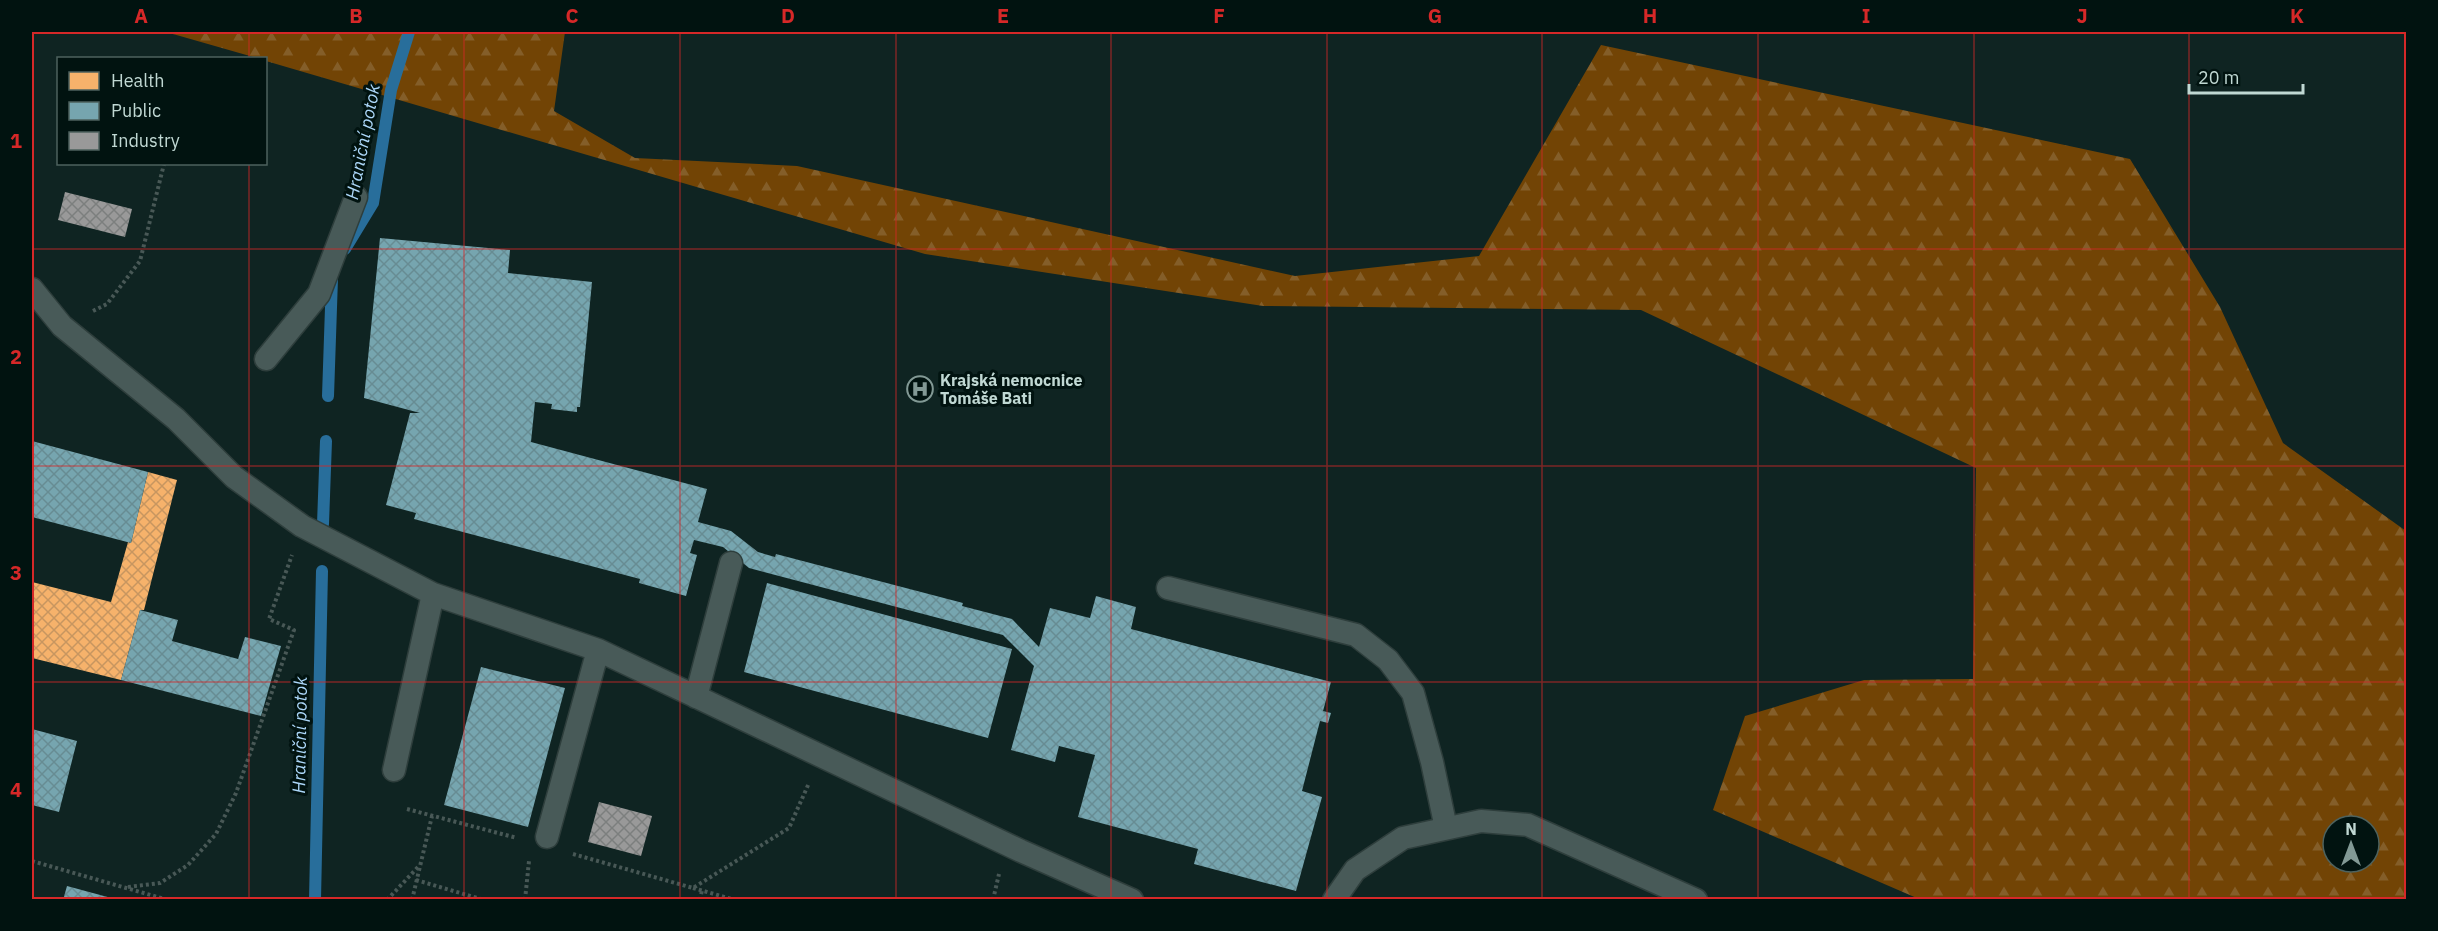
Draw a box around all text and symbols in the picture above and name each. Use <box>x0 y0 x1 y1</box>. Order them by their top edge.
text: A <box>134 2 148 29</box>
text: B <box>349 2 363 29</box>
text: C <box>565 2 579 29</box>
text: D <box>781 2 795 29</box>
text: E <box>997 2 1009 29</box>
text: F <box>1213 2 1225 29</box>
text: G <box>1428 2 1442 29</box>
text: H <box>1643 2 1657 29</box>
text: I <box>1862 2 1870 29</box>
text: J <box>2076 2 2088 29</box>
text: K <box>2290 2 2304 29</box>
legend <box>57 57 267 165</box>
scale bar <box>2189 57 2303 95</box>
text: 20 m <box>2198 66 2240 89</box>
text: Health <box>111 69 165 92</box>
water label: Hraniční potok <box>340 82 385 202</box>
text: Public <box>111 99 161 122</box>
text: 1 <box>10 127 22 154</box>
text: Industry <box>111 129 180 152</box>
text: 2 <box>10 343 22 370</box>
place label: Krajská nemocnice Tomáše Bati <box>940 370 1083 408</box>
hospital icon: Krajská nemocnice Tomáše Bati <box>905 374 935 404</box>
text: 3 <box>10 559 22 586</box>
water label: Hraniční potok <box>287 676 312 794</box>
text: 4 <box>10 776 22 803</box>
north arrow <box>2321 814 2381 874</box>
text: N <box>2345 819 2357 839</box>

